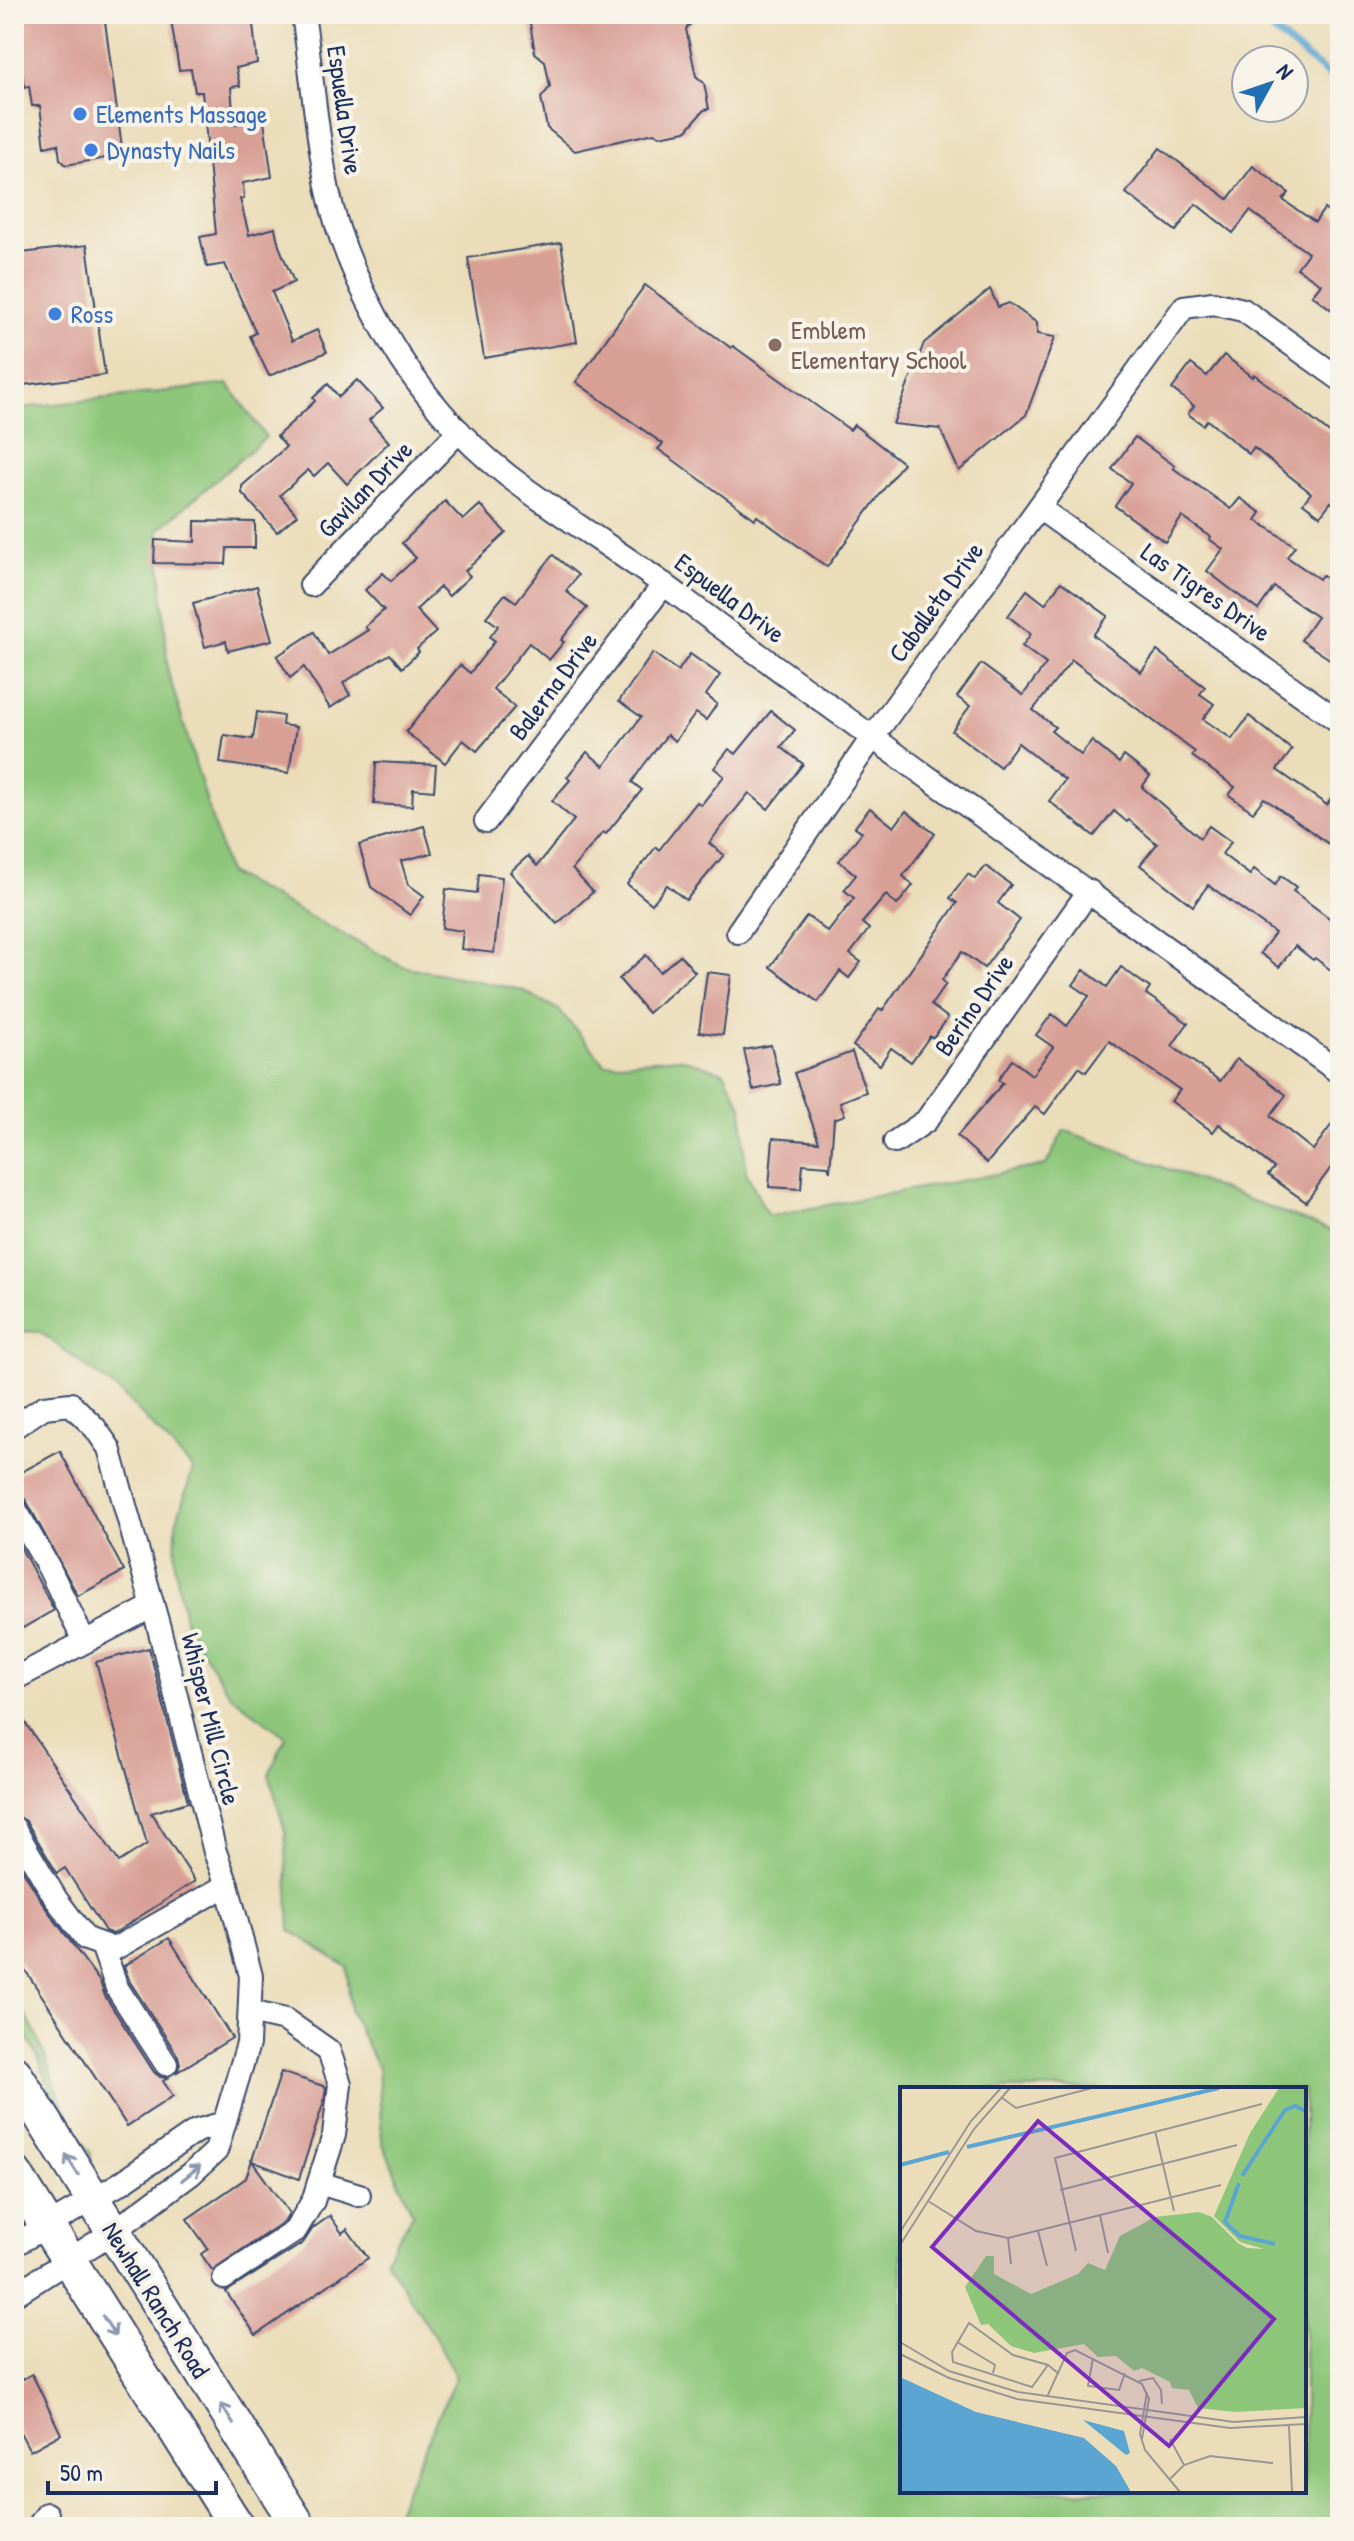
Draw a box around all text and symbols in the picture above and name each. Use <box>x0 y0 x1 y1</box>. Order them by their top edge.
street label: Espuella Drive <box>319 43 372 177</box>
north arrow <box>1230 44 1310 124</box>
text: N <box>1270 57 1301 85</box>
place label: Elements Massage <box>96 96 267 131</box>
marker: Elements Massage <box>71 105 89 123</box>
place label: Dynasty Nails <box>107 132 235 167</box>
marker: Dynasty Nails <box>82 141 100 159</box>
place label: Ross <box>71 296 113 331</box>
marker: Ross <box>46 305 64 323</box>
place label: Emblem Elementary School <box>791 312 967 377</box>
marker: Emblem Elementary School <box>766 336 784 354</box>
street label: Gavilan Drive <box>309 432 420 545</box>
street label: Caballeta Drive <box>880 534 991 669</box>
street label: Las Tigres Drive <box>1135 534 1278 649</box>
street label: Espuella Drive <box>668 545 793 651</box>
street label: Balerna Drive <box>500 624 605 747</box>
street label: Berino Drive <box>926 947 1021 1062</box>
street label: Whisper Mill Circle <box>173 1629 250 1809</box>
inset map <box>900 2087 1306 2493</box>
one-way arrow <box>64 2154 80 2177</box>
one-way arrow <box>180 2164 201 2181</box>
street label: Newhall Ranch Road <box>94 2215 218 2384</box>
one-way arrow <box>101 2314 118 2336</box>
one-way arrow <box>219 2403 236 2425</box>
scale bar <box>48 2445 216 2495</box>
text: 50 m <box>60 2456 103 2488</box>

